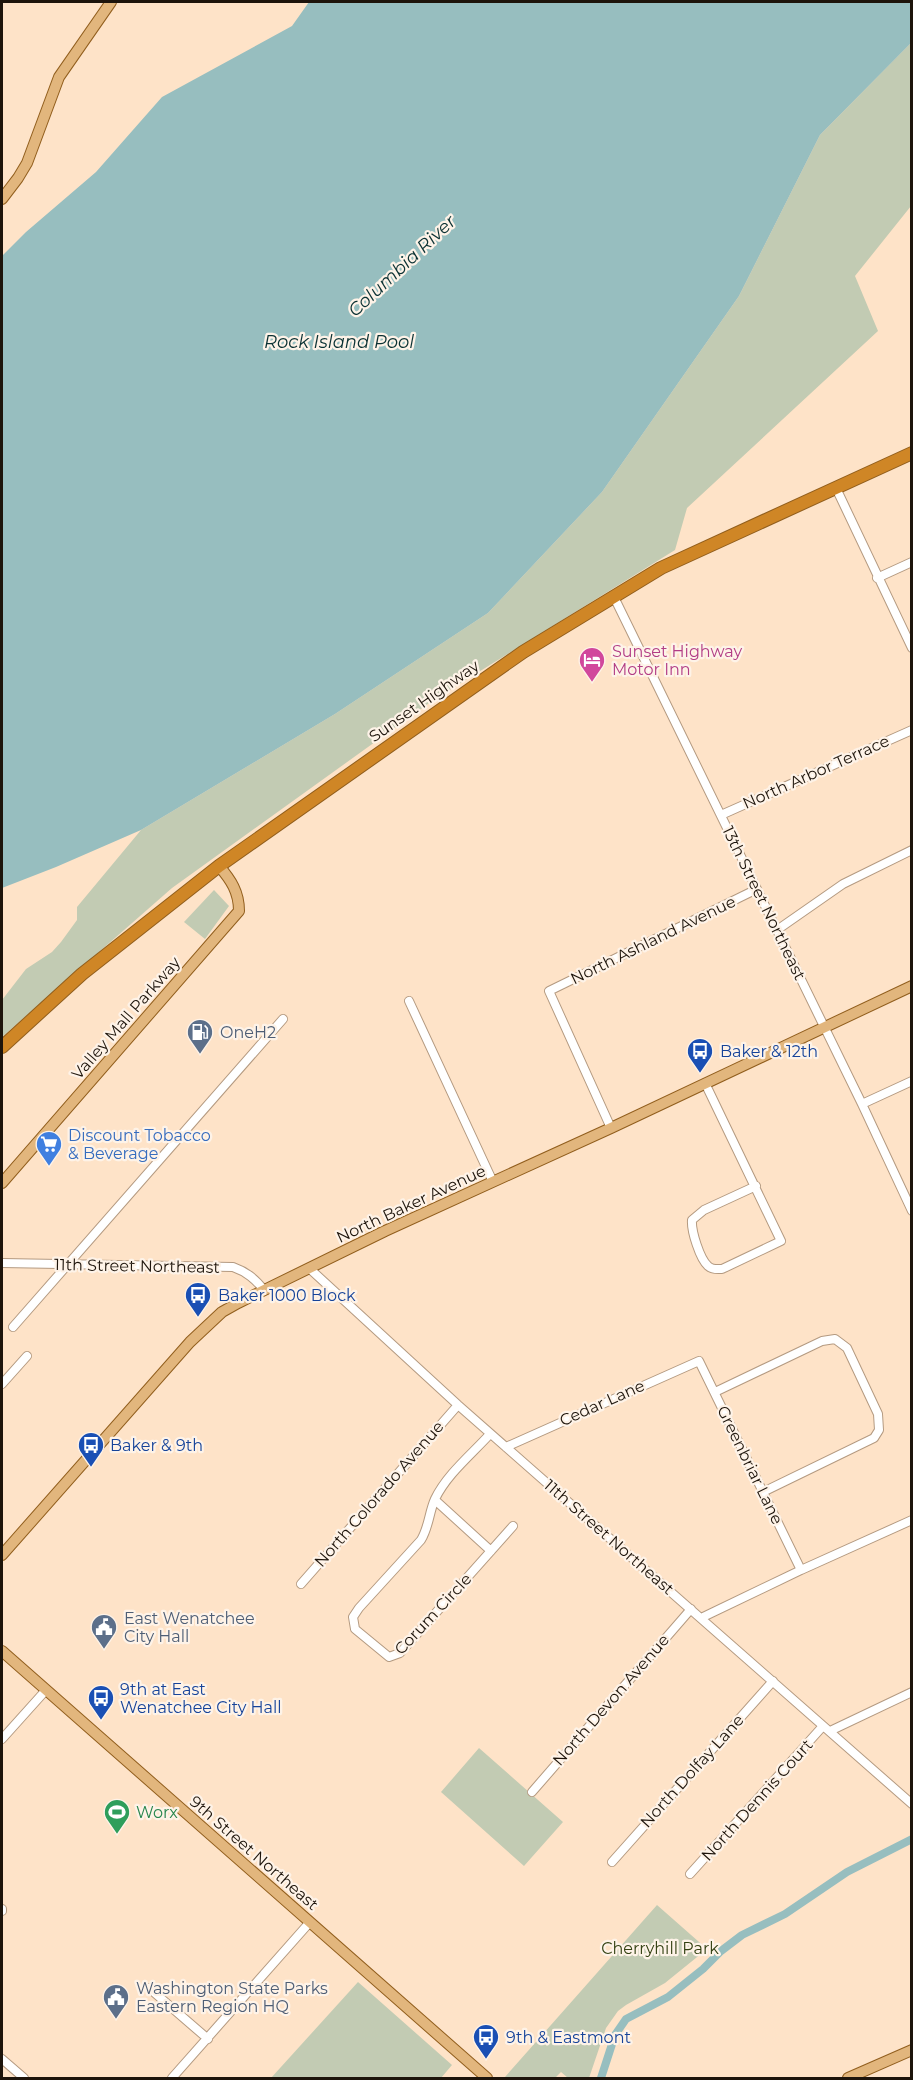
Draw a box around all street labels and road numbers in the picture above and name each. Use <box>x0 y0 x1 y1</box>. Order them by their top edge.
street label: Sunset Highway <box>365 656 483 746</box>
street label: North Arbor Terrace <box>740 731 892 813</box>
street label: 13th Street Northeast <box>718 823 810 984</box>
street label: North Ashland Avenue <box>567 892 739 988</box>
street label: Valley Mall Parkway <box>68 953 185 1083</box>
street label: North Baker Avenue <box>333 1161 489 1247</box>
street label: 11th Street Northeast <box>54 1255 221 1277</box>
street label: Cedar Lane <box>557 1376 647 1430</box>
street label: Greenbriar Lane <box>713 1403 787 1527</box>
street label: North Colorado Avenue <box>310 1417 448 1571</box>
street label: 11th Street Northeast <box>540 1475 678 1599</box>
street label: Corum Circle <box>391 1569 475 1659</box>
street label: North Devon Avenue <box>549 1630 673 1770</box>
street label: North Dolfay Lane <box>636 1711 748 1831</box>
street label: North Dennis Court <box>697 1735 817 1865</box>
street label: 9th Street Northeast <box>186 1792 323 1914</box>

